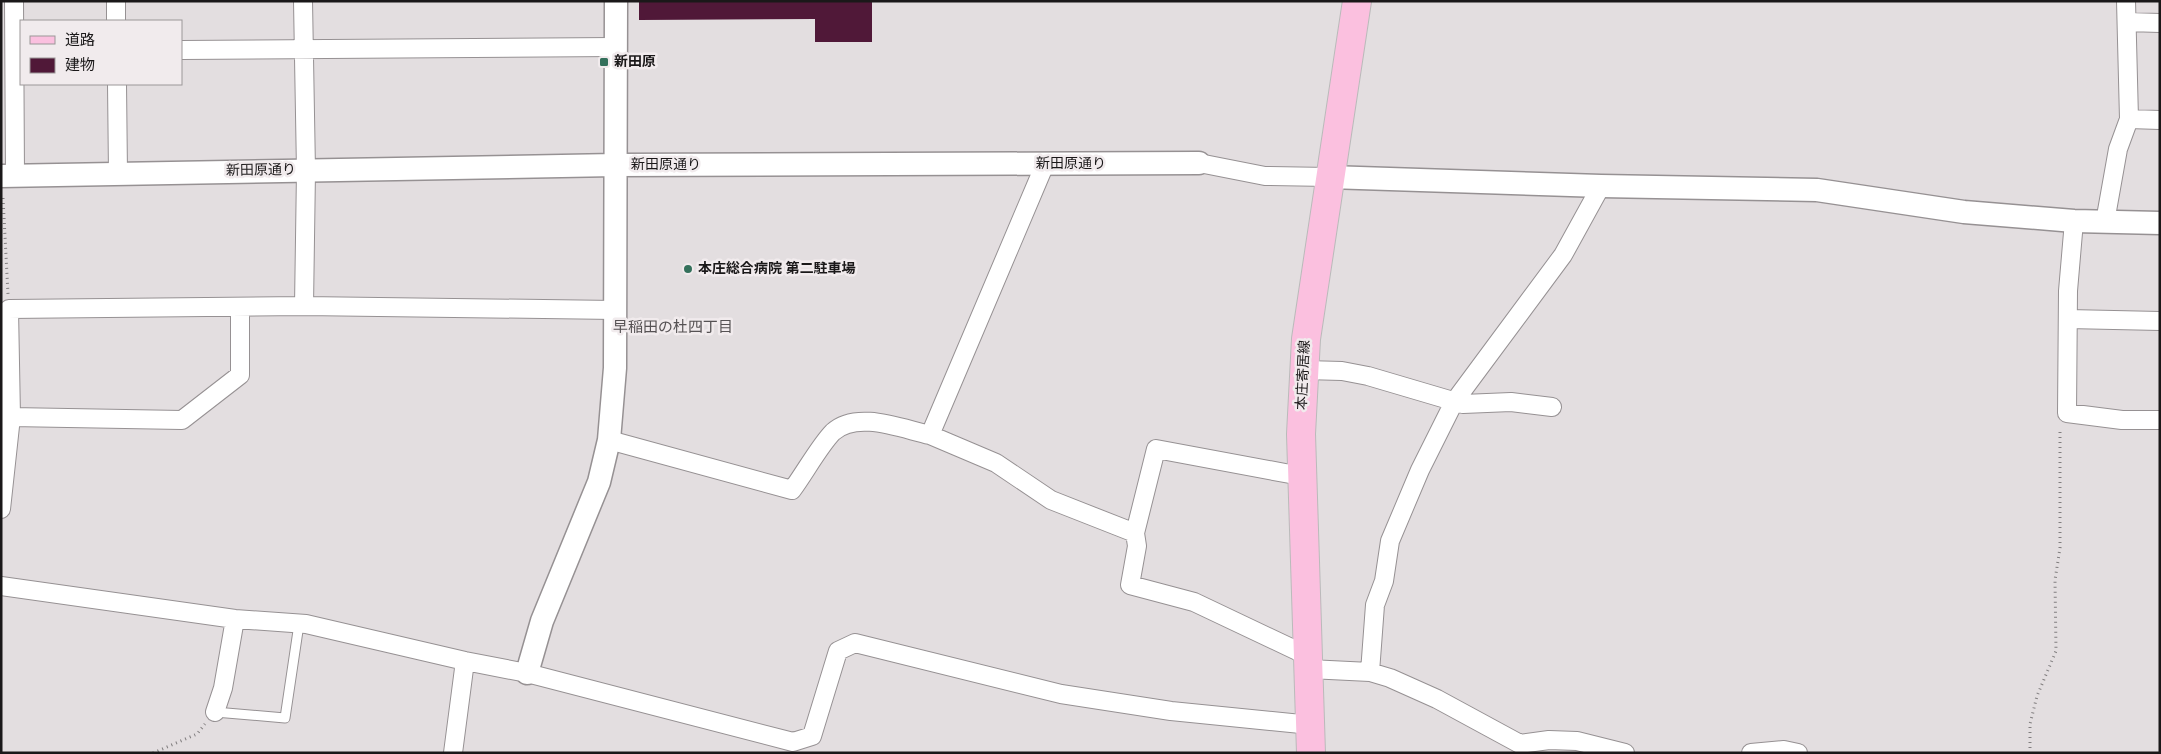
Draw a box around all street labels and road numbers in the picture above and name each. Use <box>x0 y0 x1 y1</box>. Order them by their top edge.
street label: 新田原通り <box>1036 156 1106 173</box>
street label: 新田原通り <box>631 157 701 174</box>
street label: 新田原通り <box>226 162 296 180</box>
street label: 本庄寄居線 <box>1294 340 1314 410</box>

